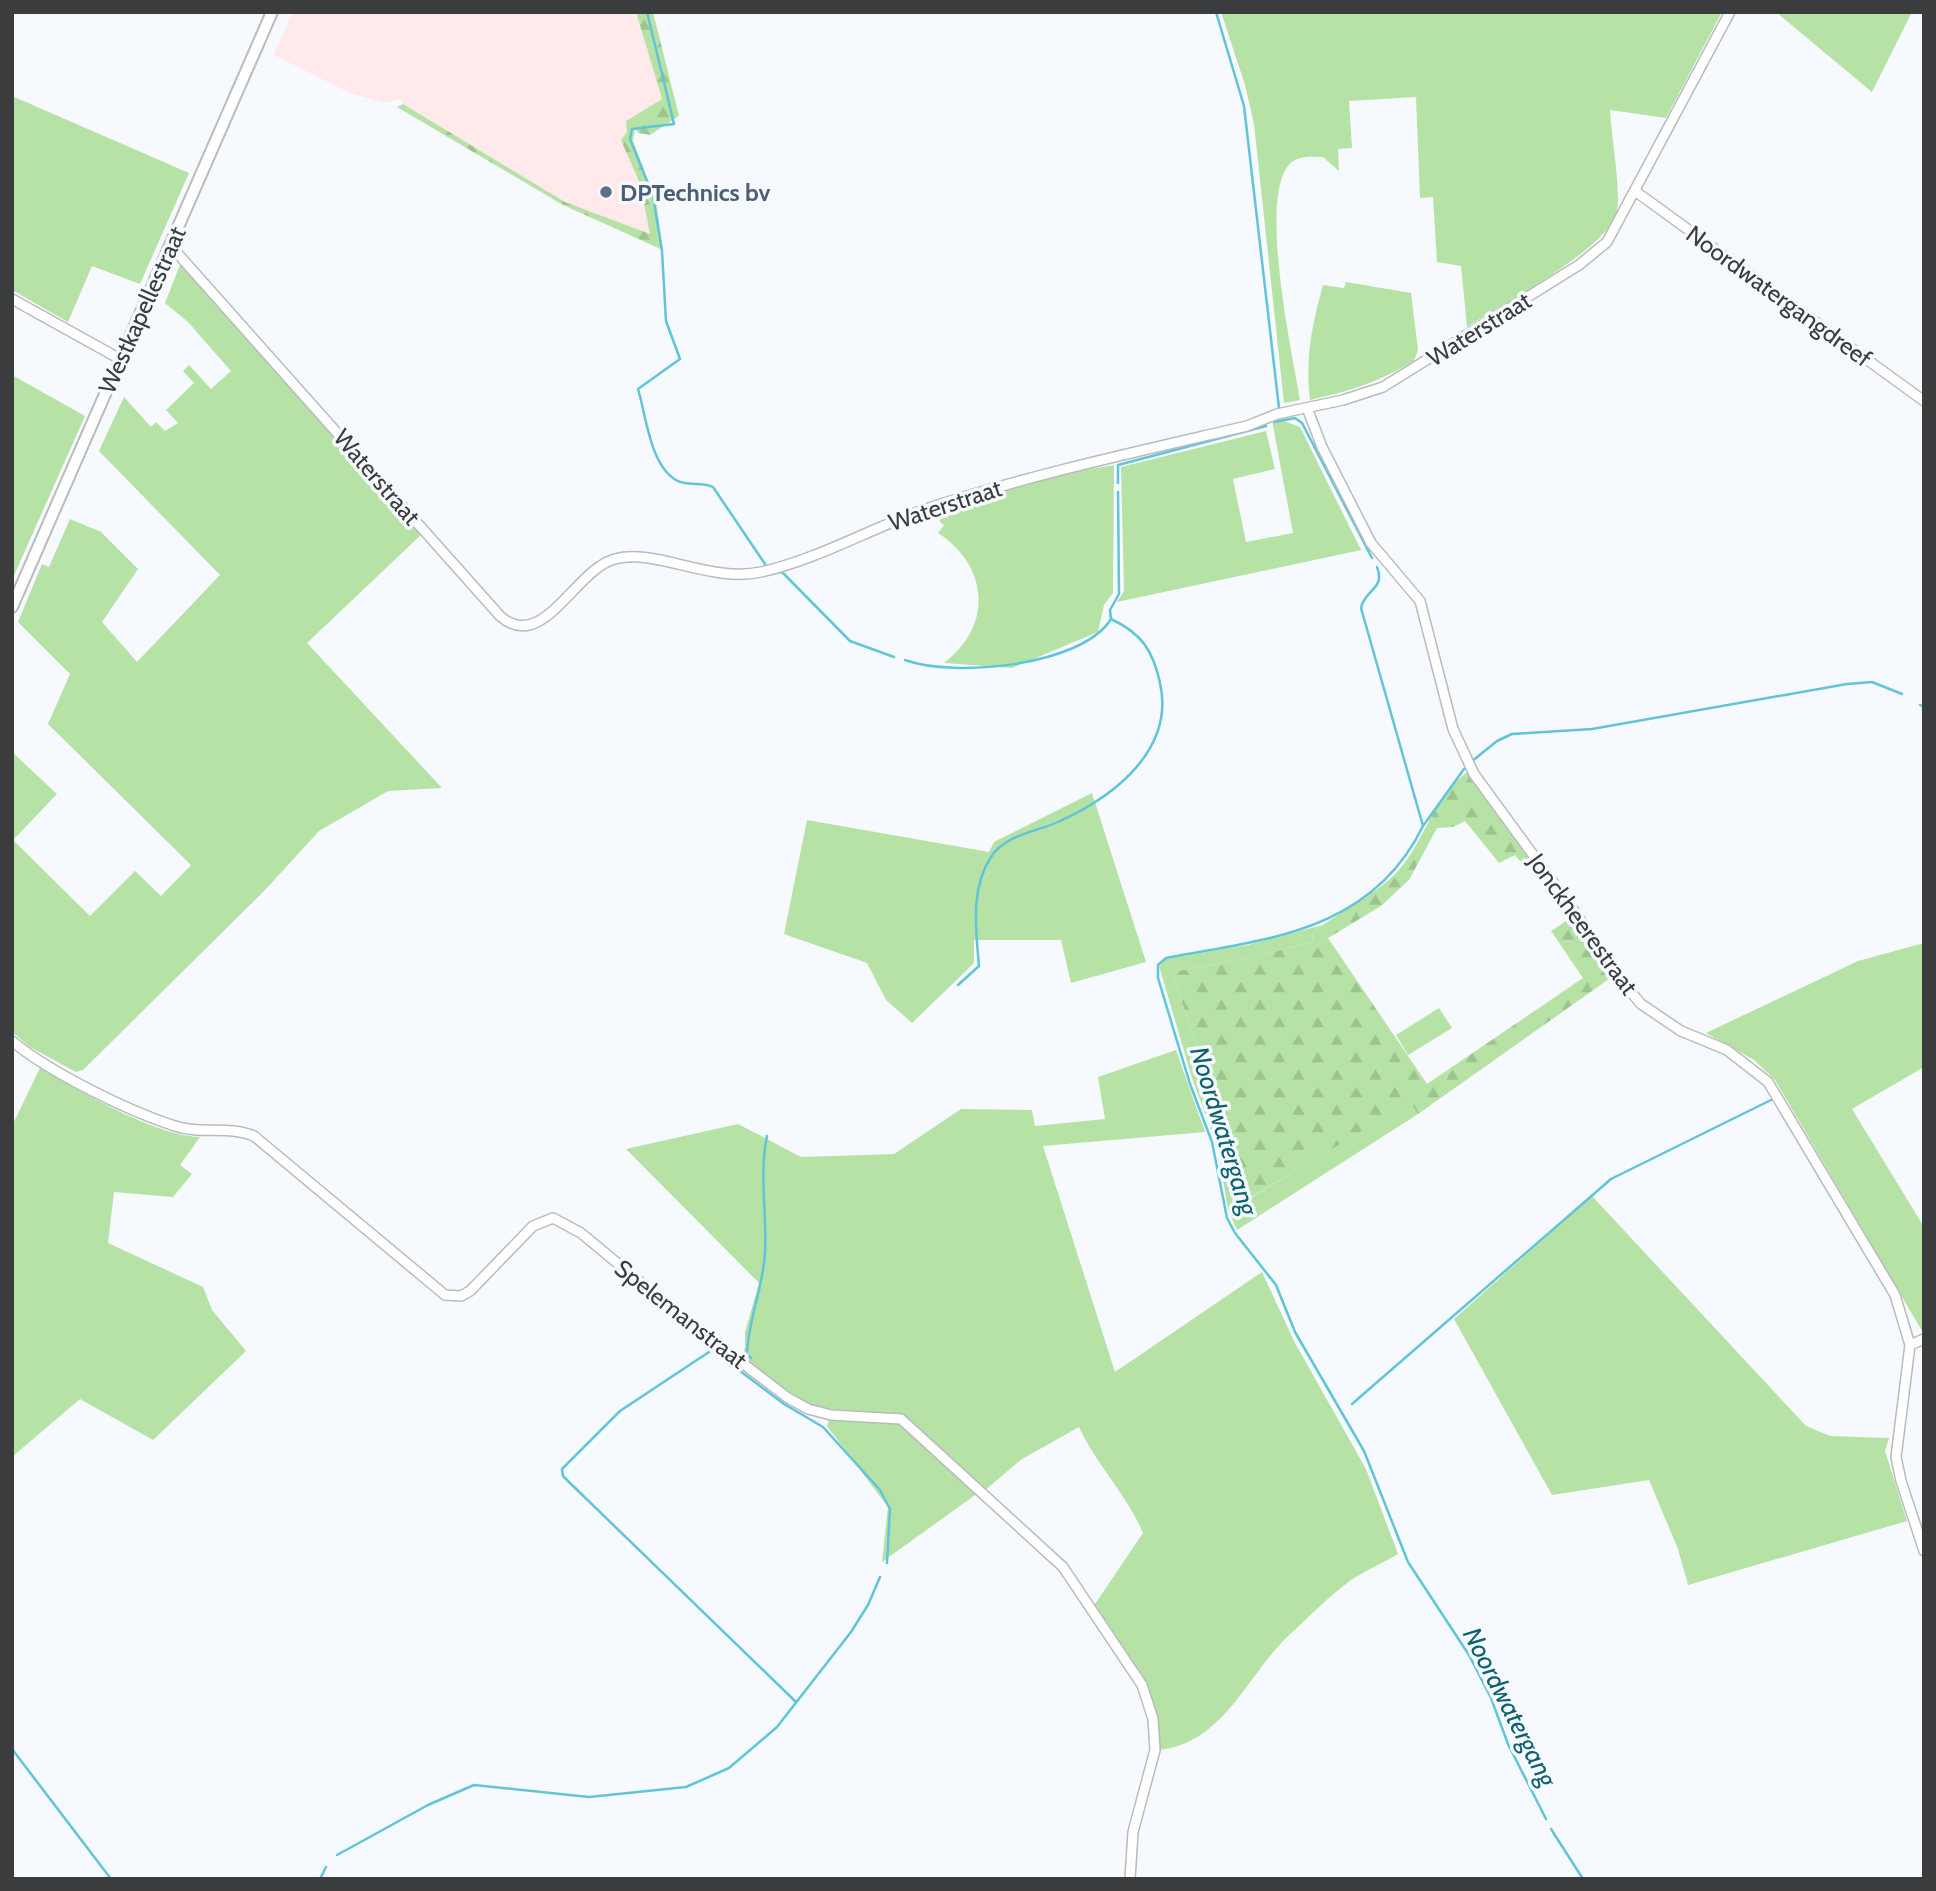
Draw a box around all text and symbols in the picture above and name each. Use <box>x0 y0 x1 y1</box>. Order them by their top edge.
place label: DPTechnics bv <box>620 178 771 207</box>
marker: DPTechnics bv <box>598 184 614 200</box>
street label: Noordwatergangdreef <box>1681 219 1877 373</box>
street label: Westkapellestraat <box>92 222 192 398</box>
street label: Waterstraat <box>1422 286 1536 372</box>
street label: Waterstraat <box>328 423 426 531</box>
street label: Waterstraat <box>885 473 1005 537</box>
street label: Jonckheerestraat <box>1521 847 1644 1000</box>
water label: Noordwatergang <box>1183 1043 1265 1220</box>
street label: Spelemanstraat <box>609 1253 753 1375</box>
water label: Noordwatergang <box>1456 1622 1564 1793</box>

